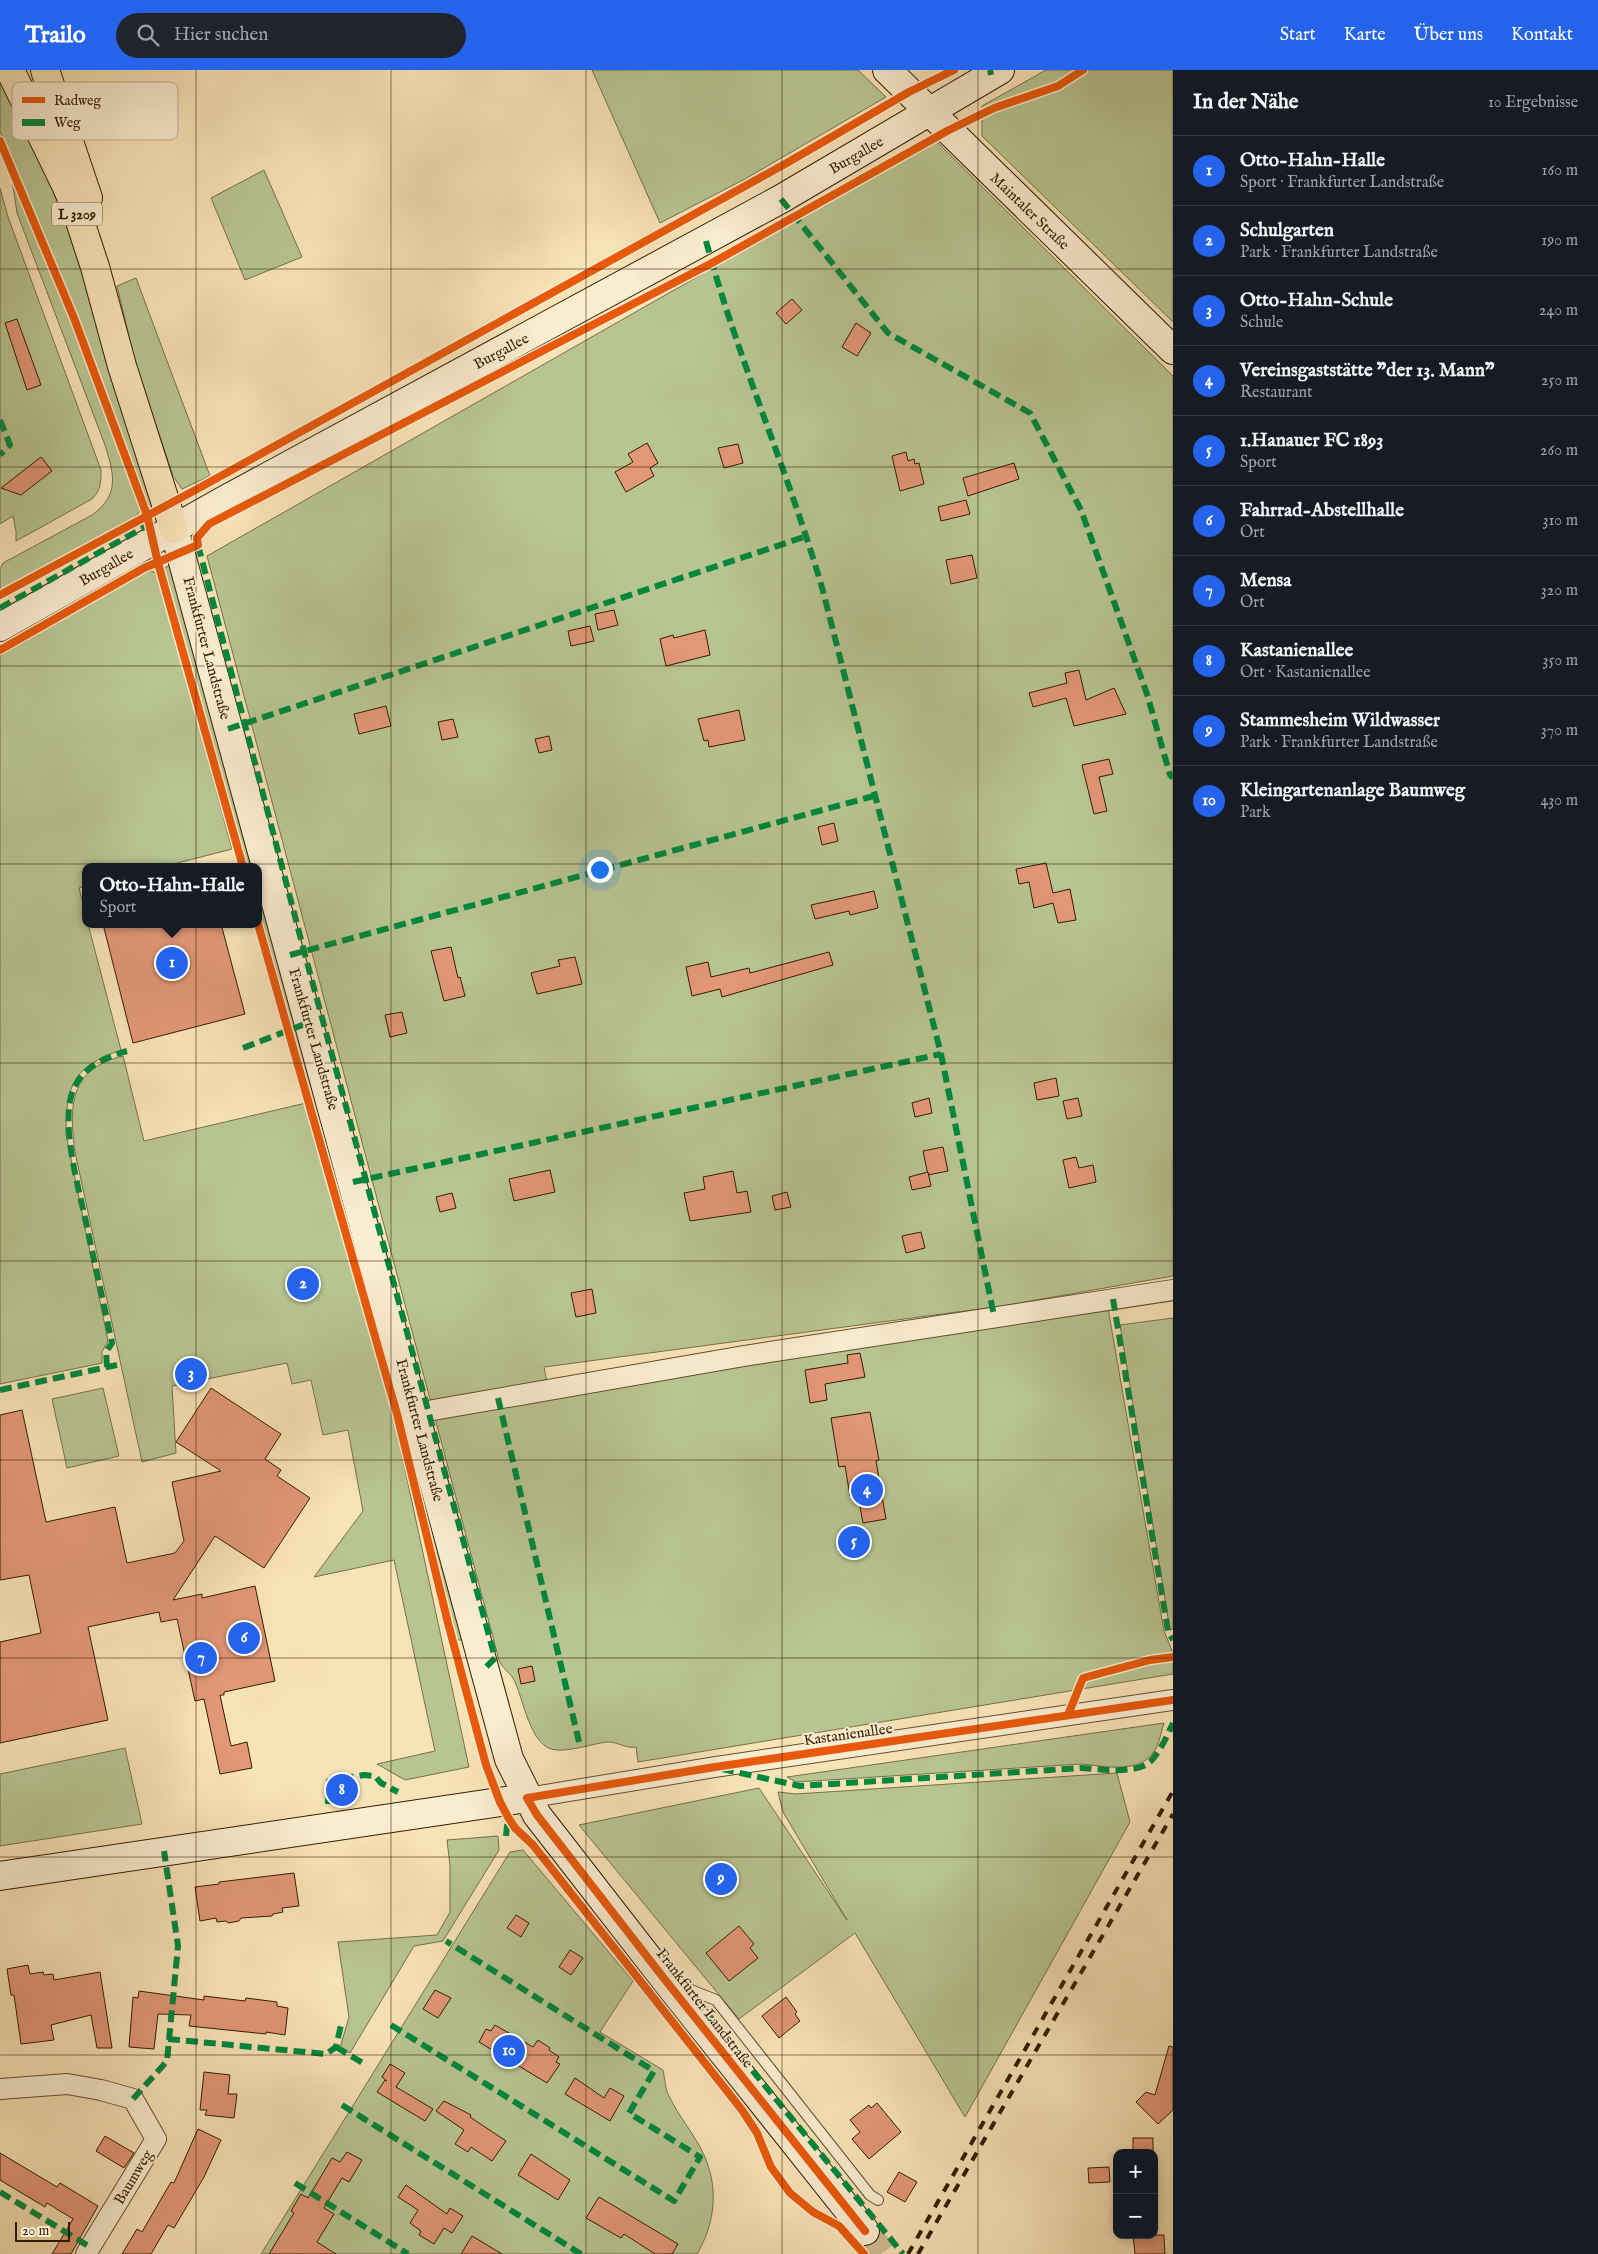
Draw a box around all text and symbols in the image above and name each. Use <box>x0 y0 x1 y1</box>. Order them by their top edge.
search box <box>116 13 466 58</box>
text: Trailo <box>25 20 86 51</box>
icon: search <box>134 21 162 49</box>
text: Hier suchen <box>174 23 268 47</box>
text: Start <box>1280 24 1316 47</box>
text: Karte <box>1344 24 1386 47</box>
text: Über uns <box>1414 24 1483 47</box>
text: Kontakt <box>1511 24 1573 47</box>
legend <box>12 82 178 140</box>
text: In der Nähe <box>1193 89 1299 116</box>
text: Radweg <box>54 92 102 110</box>
text: 10 Ergebnisse <box>1488 93 1578 113</box>
text: Weg <box>54 114 81 132</box>
street label: Burgallee <box>826 132 887 179</box>
text: Otto-Hahn-Halle <box>1240 149 1385 173</box>
text: 1 <box>1206 161 1212 181</box>
text: 160 m <box>1542 161 1578 181</box>
street label: Maintaler Straße <box>986 169 1073 254</box>
text: Sport · Frankfurter Landstraße <box>1240 173 1444 193</box>
road number: L 3209 <box>52 202 102 226</box>
text: Schulgarten <box>1240 219 1334 243</box>
text: 2 <box>1205 231 1213 251</box>
text: 190 m <box>1541 231 1578 251</box>
text: Park · Frankfurter Landstraße <box>1240 243 1438 263</box>
text: Otto-Hahn-Schule <box>1240 289 1393 313</box>
text: 3 <box>1206 301 1212 321</box>
text: 240 m <box>1539 301 1578 321</box>
text: Schule <box>1240 313 1283 333</box>
street label: Burgallee <box>470 329 532 374</box>
text: Vereinsgaststätte "der 13. Mann" <box>1240 359 1494 383</box>
text: 4 <box>1205 371 1213 391</box>
text: 250 m <box>1541 371 1578 391</box>
text: Restaurant <box>1240 383 1313 403</box>
text: 1.Hanauer FC 1893 <box>1240 429 1383 453</box>
text: 5 <box>1206 441 1212 461</box>
text: 260 m <box>1540 441 1578 461</box>
text: Sport <box>1240 453 1277 473</box>
text: Fahrrad-Abstellhalle <box>1240 499 1404 523</box>
text: 6 <box>1206 511 1212 531</box>
text: 310 m <box>1542 511 1578 531</box>
text: Ort <box>1240 523 1265 543</box>
street label: Burgallee <box>76 544 137 591</box>
text: Mensa <box>1240 569 1291 593</box>
street label: Frankfurter Landstraße <box>178 575 235 722</box>
text: 7 <box>1205 581 1213 601</box>
text: 320 m <box>1541 581 1578 601</box>
text: Ort <box>1240 593 1265 613</box>
text: Kastanienallee <box>1240 639 1353 663</box>
text: 8 <box>1206 651 1212 671</box>
text: 350 m <box>1543 651 1578 671</box>
text: Ort · Kastanienallee <box>1240 663 1371 683</box>
text: Stammesheim Wildwasser <box>1240 709 1440 733</box>
text: 9 <box>1206 721 1212 741</box>
text: 370 m <box>1541 721 1578 741</box>
text: Park · Frankfurter Landstraße <box>1240 733 1438 753</box>
text: Kleingartenanlage Baumweg <box>1240 779 1465 803</box>
text: 10 <box>1202 791 1216 811</box>
text: 430 m <box>1540 791 1578 811</box>
text: Park <box>1240 803 1270 823</box>
your location <box>587 857 613 883</box>
popup <box>82 863 262 928</box>
text: Otto-Hahn-Halle <box>100 874 244 898</box>
text: Sport <box>100 898 136 918</box>
pin: 1 <box>156 944 188 982</box>
street label: Frankfurter Landstraße <box>284 966 343 1113</box>
pin: 2 <box>287 1265 319 1303</box>
pin: 3 <box>175 1355 207 1393</box>
street label: Frankfurter Landstraße <box>391 1357 448 1504</box>
pin: 4 <box>851 1471 883 1509</box>
pin: 5 <box>838 1523 870 1561</box>
pin: 6 <box>228 1619 260 1657</box>
pin: 7 <box>185 1639 217 1677</box>
street label: Kastanienallee <box>802 1719 894 1750</box>
pin: 8 <box>326 1771 358 1809</box>
pin: 9 <box>705 1860 737 1898</box>
street label: Frankfurter Landstraße <box>652 1945 757 2072</box>
pin: 10 <box>493 2032 525 2070</box>
street label: Baumweg <box>110 2146 158 2208</box>
map controls <box>1113 2149 1158 2239</box>
button: + <box>1113 2149 1158 2194</box>
button: − <box>1113 2194 1158 2239</box>
scale bar <box>15 2219 70 2242</box>
text: 20 m <box>22 2222 49 2240</box>

